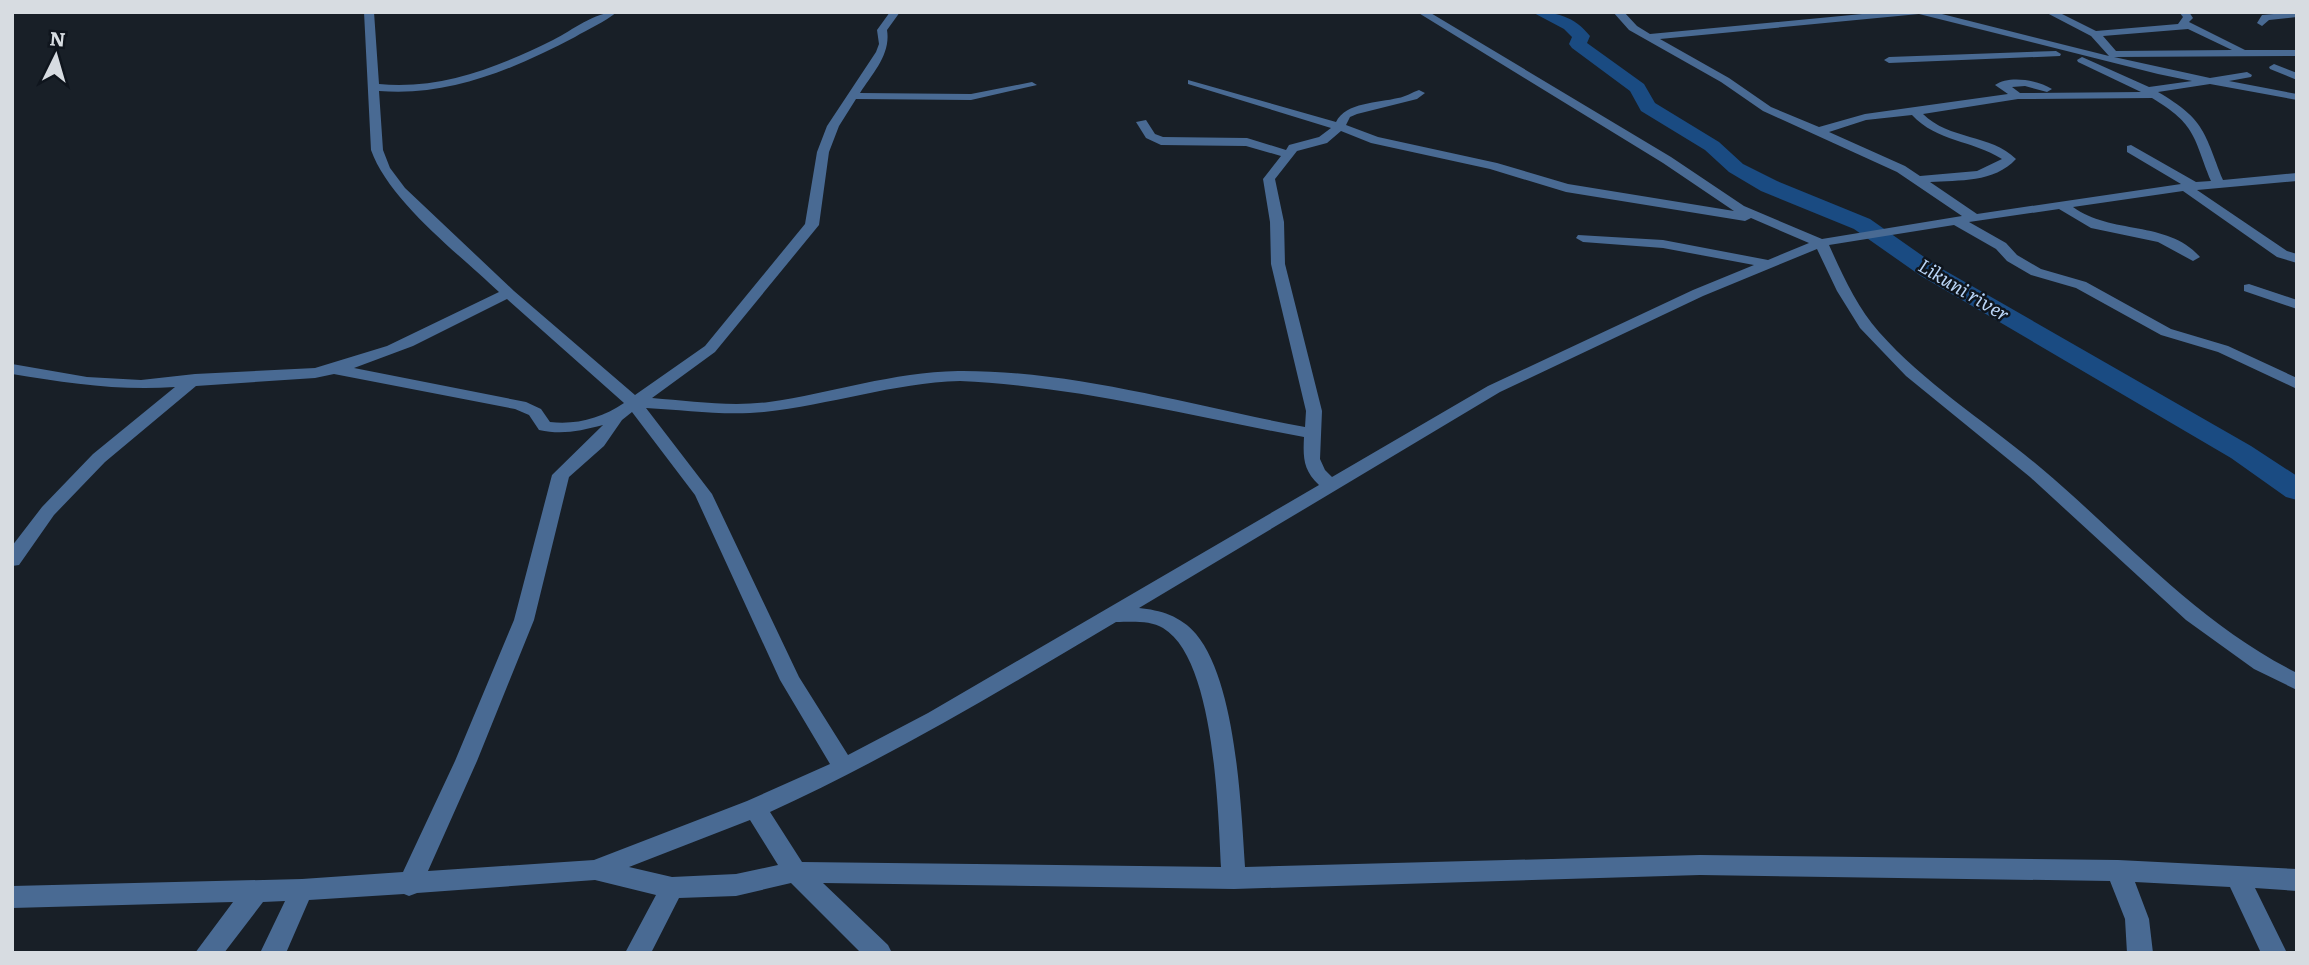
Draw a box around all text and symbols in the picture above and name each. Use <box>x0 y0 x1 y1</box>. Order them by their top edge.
north arrow <box>21 21 91 91</box>
text: N <box>48 23 67 53</box>
water label: Likuni river <box>1914 251 2016 327</box>

